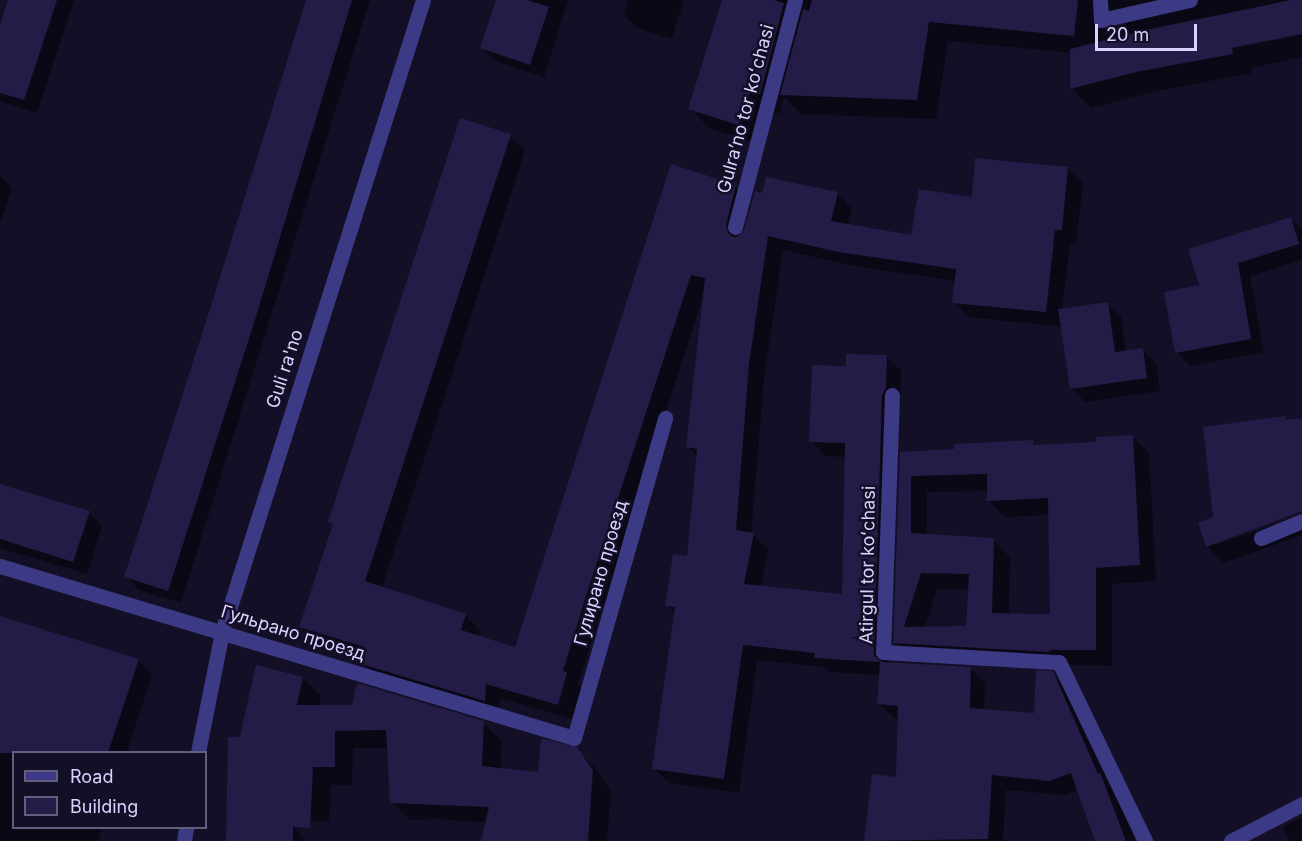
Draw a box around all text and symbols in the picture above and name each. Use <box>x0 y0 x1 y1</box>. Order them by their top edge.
scale bar <box>1098 12 1200 50</box>
street label: Gulraʼno tor koʻchasi <box>713 22 779 196</box>
text: 20 m <box>1106 24 1149 45</box>
street label: Guli ra'no <box>262 327 308 411</box>
street label: Atirgul tor koʻchasi <box>856 486 880 644</box>
street label: Гулирано проезд <box>570 498 632 648</box>
street label: Гульрано проезд <box>218 601 368 665</box>
legend <box>12 751 207 829</box>
text: Road <box>70 766 113 787</box>
text: Building <box>70 796 138 817</box>

